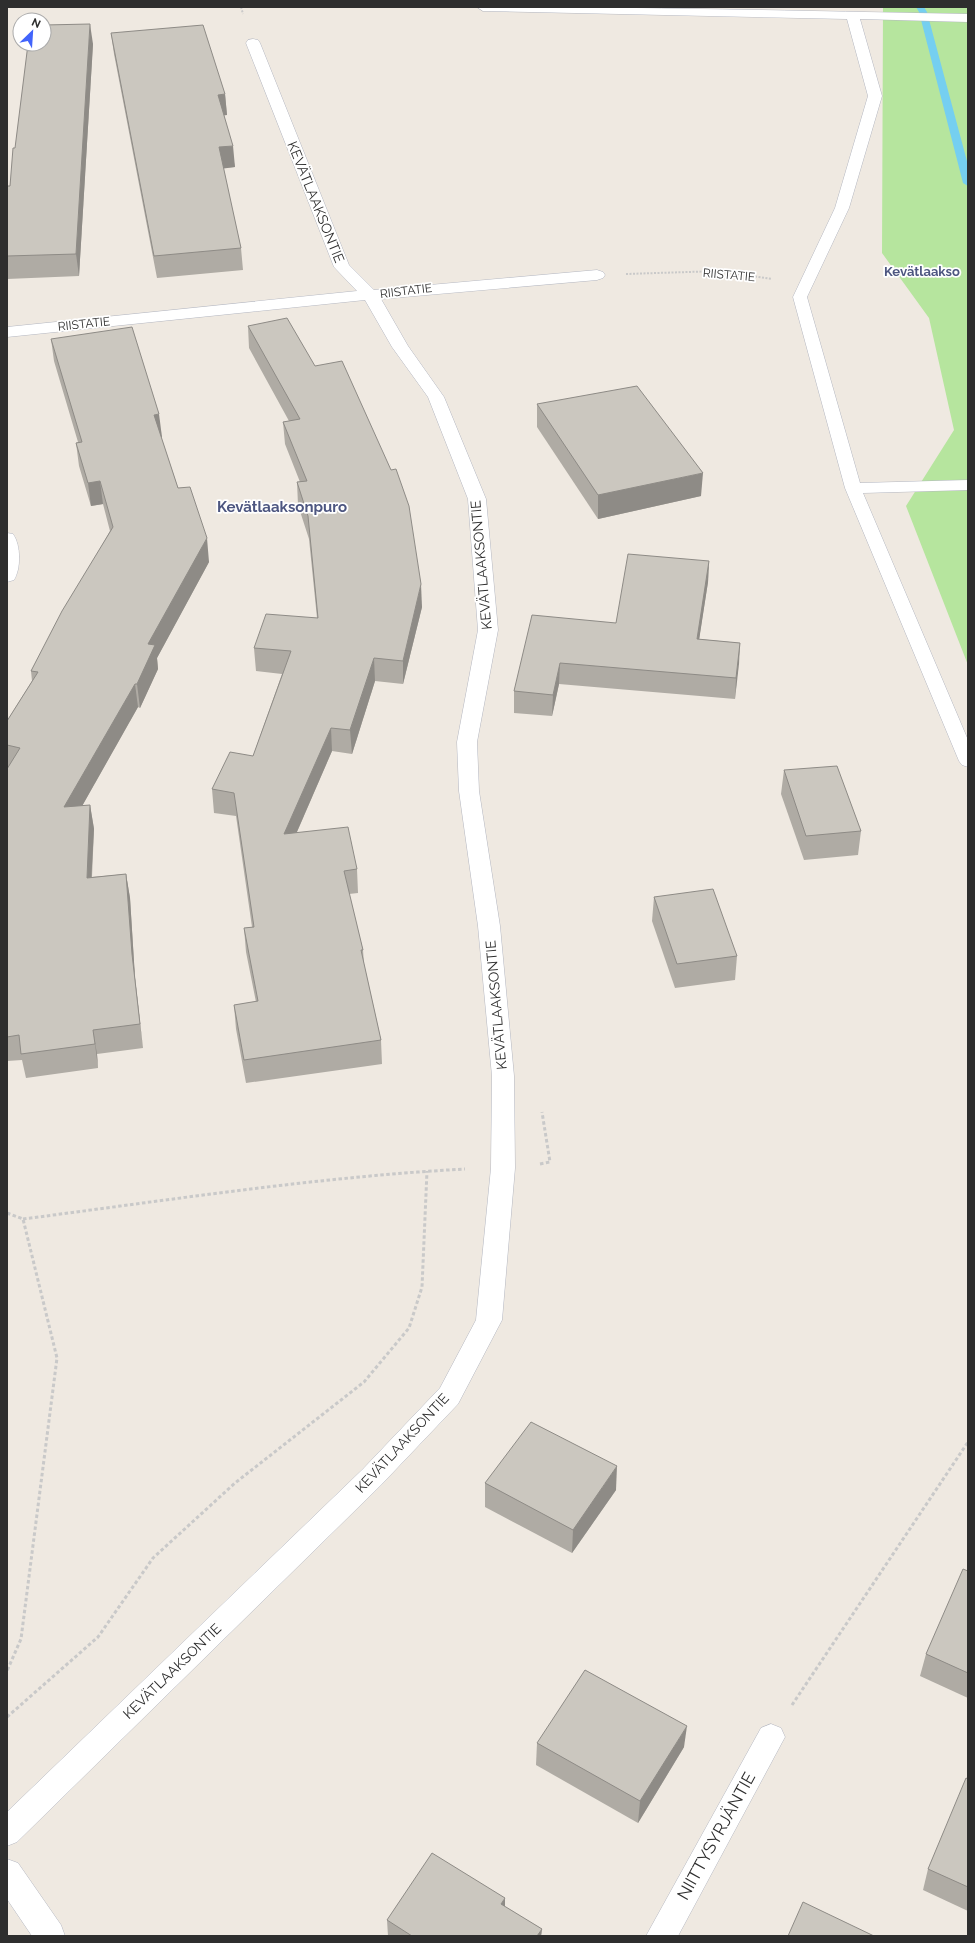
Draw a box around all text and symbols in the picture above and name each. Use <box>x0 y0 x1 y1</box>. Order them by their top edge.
north arrow <box>12 12 52 52</box>
text: N <box>29 16 43 31</box>
street label: KEVÄTLAAKSONTIE <box>284 138 350 265</box>
district label: Kevätlaakso <box>884 264 960 279</box>
street label: RIISTATIE <box>702 266 756 284</box>
street label: RIISTATIE <box>379 281 433 301</box>
street label: RIISTATIE <box>57 314 111 334</box>
district label: Kevätlaaksonpuro <box>217 498 347 516</box>
street label: KEVÄTLAAKSONTIE <box>465 500 495 630</box>
street label: KEVÄTLAAKSONTIE <box>480 940 510 1070</box>
street label: KEVÄTLAAKSONTIE <box>350 1389 452 1496</box>
street label: KEVÄTLAAKSONTIE <box>118 1619 224 1722</box>
street label: NIITTYSYRJÄNTIE <box>673 1769 759 1903</box>

